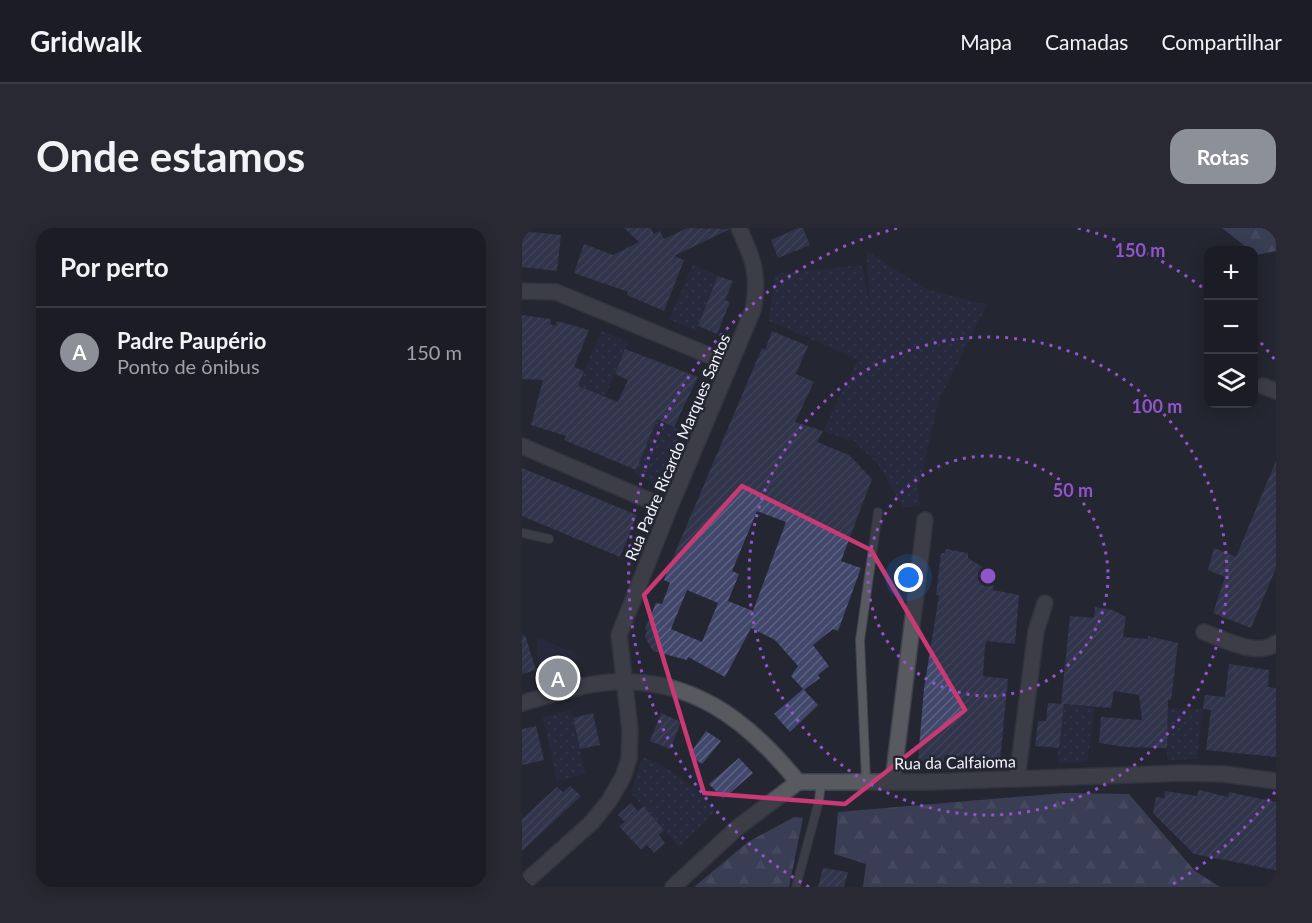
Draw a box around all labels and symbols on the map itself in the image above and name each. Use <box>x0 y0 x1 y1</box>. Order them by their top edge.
text: 150 m <box>1115 239 1165 261</box>
street label: Rua Padre Ricardo Marques Santos <box>621 331 734 563</box>
text: 100 m <box>1132 395 1182 417</box>
text: 50 m <box>1053 479 1093 501</box>
your location <box>894 563 923 592</box>
centre of rings <box>978 566 998 586</box>
pin: A <box>538 656 578 700</box>
street label: Rua da Calfaioma <box>894 751 1016 773</box>

